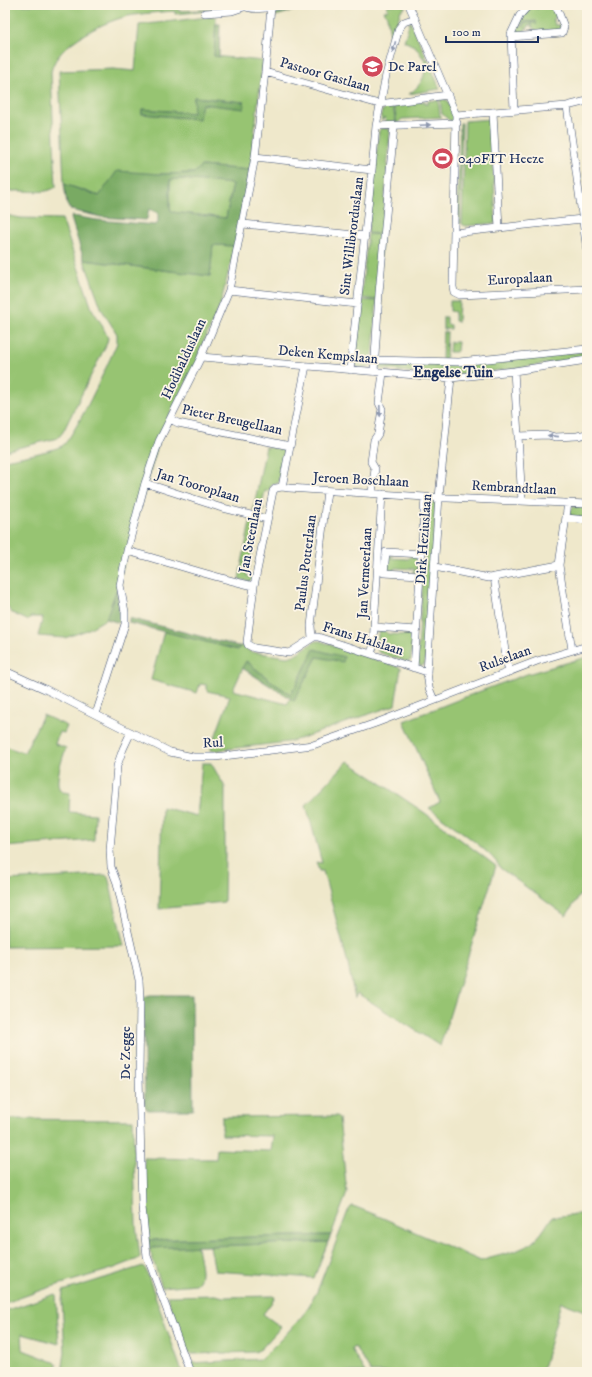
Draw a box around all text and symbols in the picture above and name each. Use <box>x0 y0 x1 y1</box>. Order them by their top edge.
scale bar <box>446 18 538 44</box>
text: 100 m <box>452 25 481 40</box>
one-way arrow <box>391 41 397 53</box>
street label: Pastoor Gastlaan <box>278 53 373 97</box>
school or university icon: De Parel <box>359 54 385 80</box>
place label: De Parel <box>388 58 437 76</box>
one-way arrow <box>419 121 431 128</box>
sports icon: 040FIT Heeze <box>430 146 456 172</box>
place label: 040FIT Heeze <box>458 150 544 168</box>
street label: Sint Willibrorduslaan <box>336 175 368 296</box>
street label: Europalaan <box>487 268 554 290</box>
street label: Hodibalduslaan <box>157 315 211 402</box>
street label: Deken Kempslaan <box>277 342 379 368</box>
district label: Engelse Tuin <box>413 363 493 382</box>
street label: Pieter Breugellaan <box>180 401 285 440</box>
one-way arrow <box>377 405 383 418</box>
one-way arrow <box>547 433 559 439</box>
street label: Jan Tooroplaan <box>152 464 243 507</box>
street label: Jeroen Boschlaan <box>310 468 410 492</box>
street label: Rembrandtlaan <box>471 477 558 499</box>
street label: Dirk Heziuslaan <box>412 492 436 585</box>
street label: Jan Steenlaan <box>235 496 267 577</box>
street label: Paulus Potterlaan <box>291 513 321 612</box>
street label: Jan Vermeerlaan <box>354 526 376 621</box>
street label: Frans Halslaan <box>320 618 406 660</box>
street label: Rulselaan <box>476 641 534 677</box>
street label: Rul <box>202 733 224 753</box>
street label: De Zegge <box>117 1026 135 1080</box>

